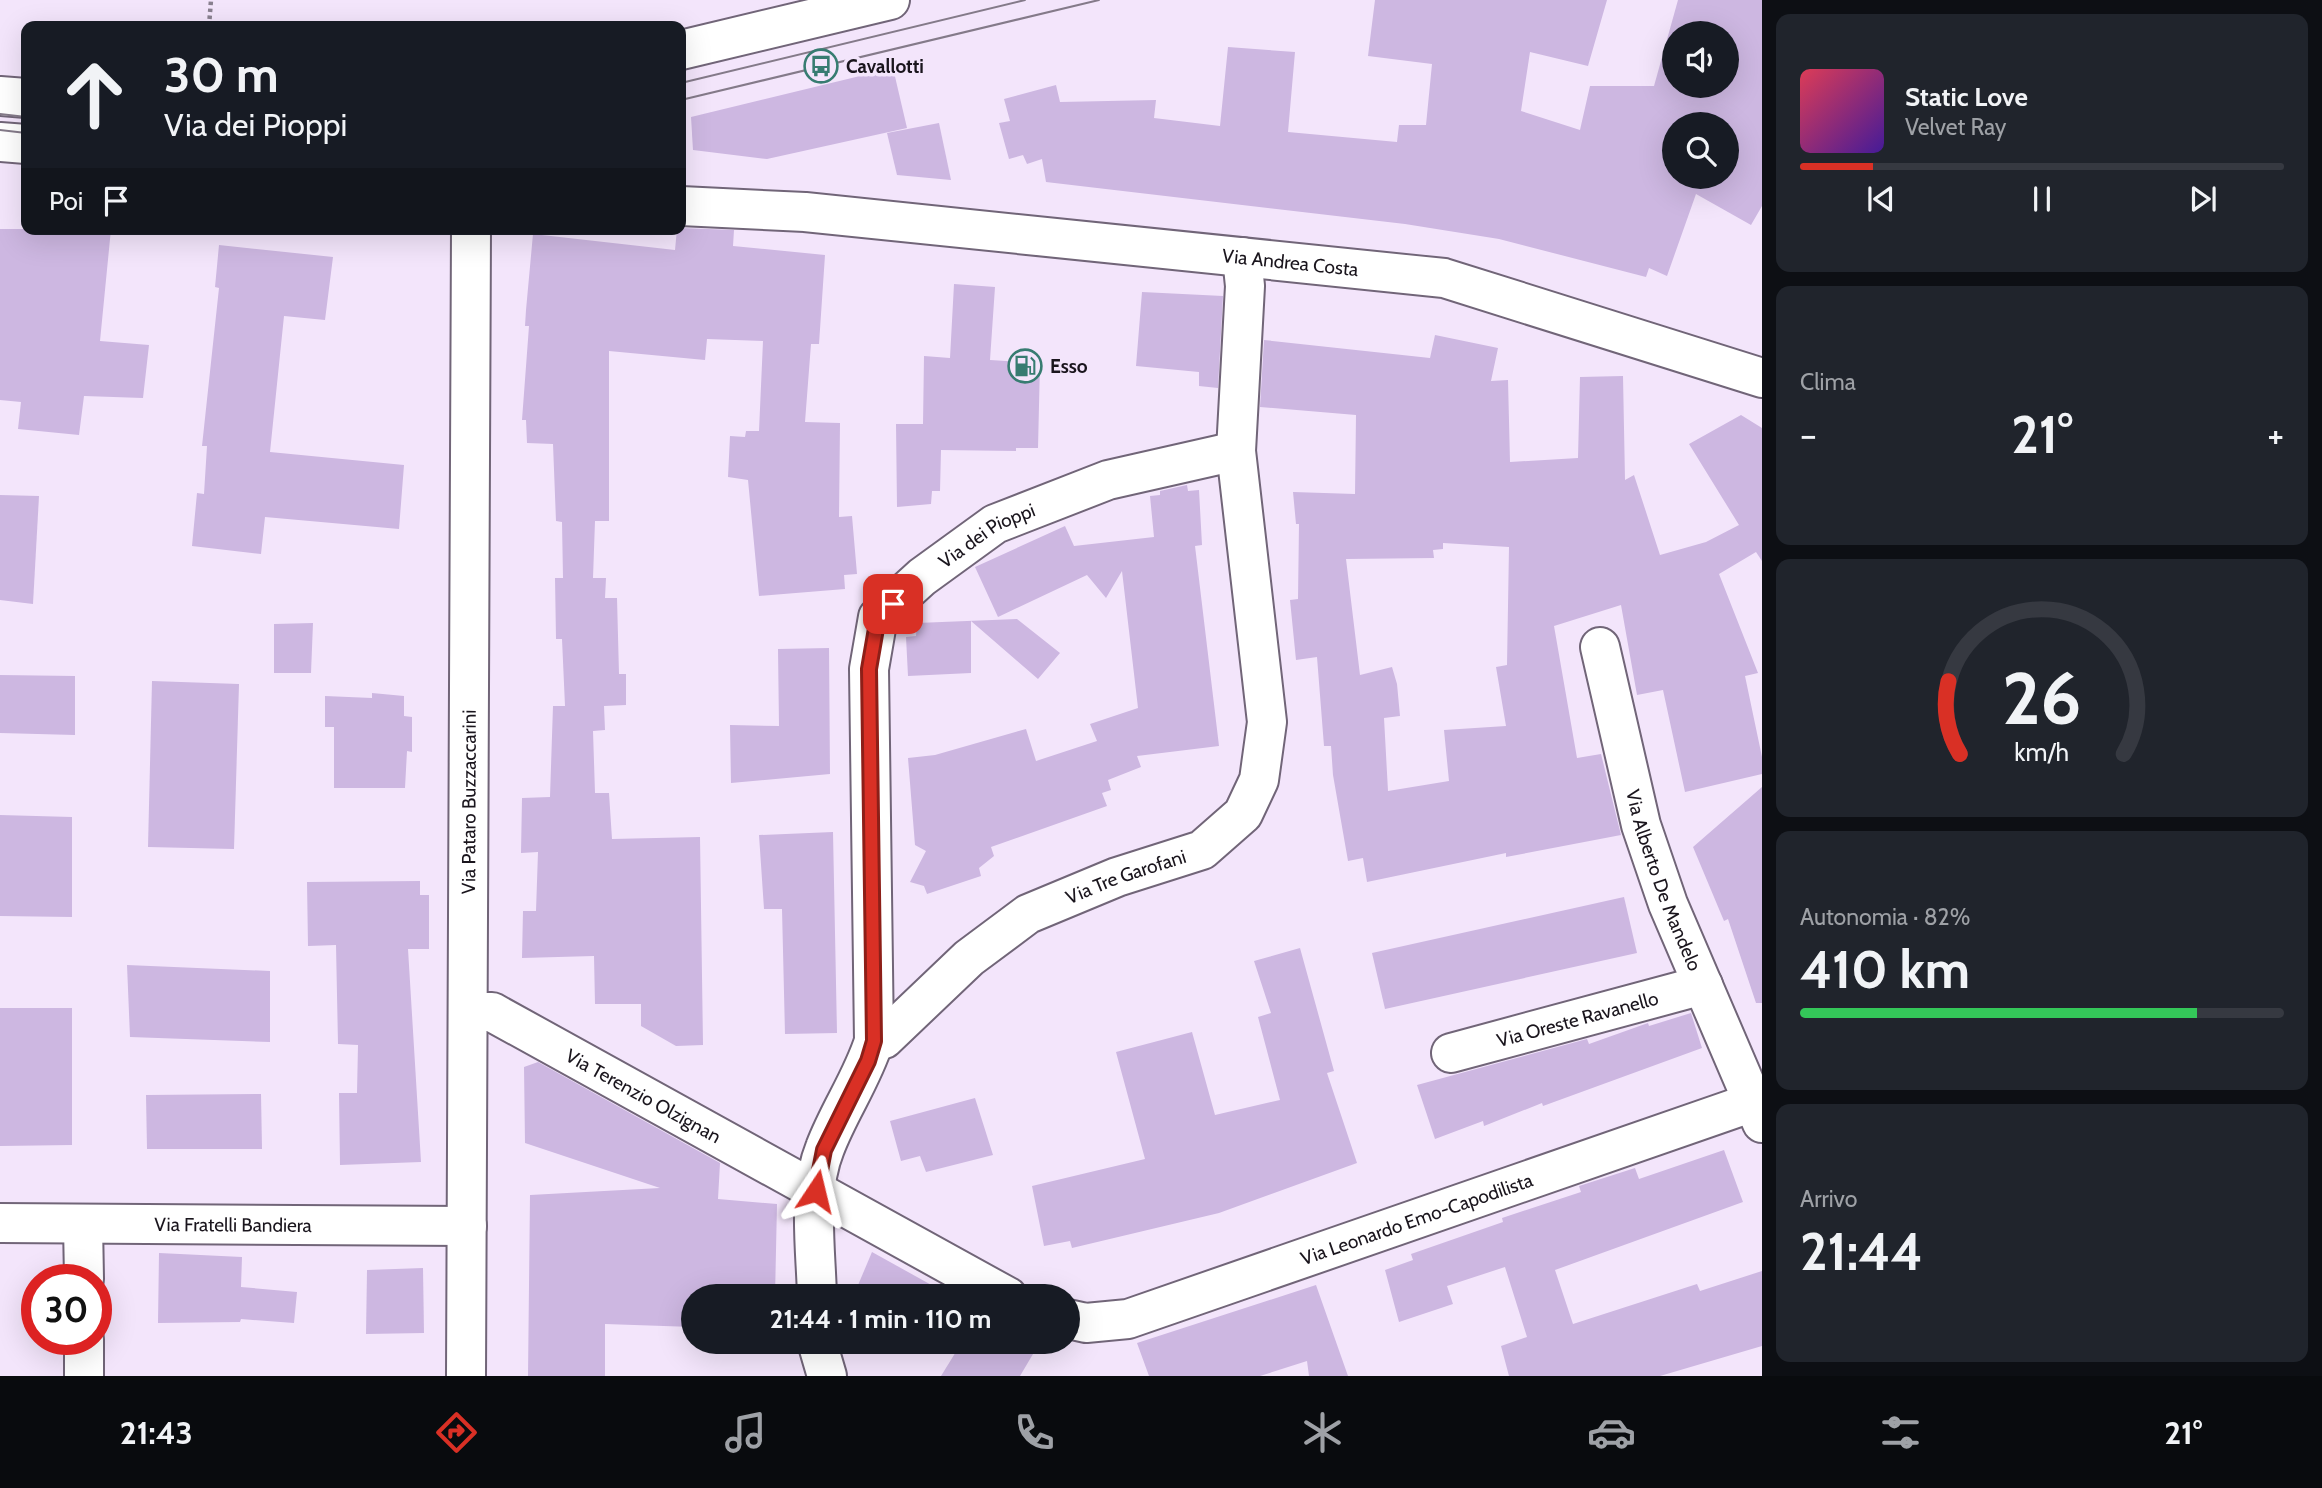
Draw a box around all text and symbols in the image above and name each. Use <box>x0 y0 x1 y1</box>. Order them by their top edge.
map controls <box>1662 21 1739 189</box>
button: sound <box>1662 21 1739 98</box>
text: 30 m <box>164 45 279 104</box>
bus stop icon: Cavallotti <box>802 47 840 85</box>
icon: ahead <box>49 49 140 140</box>
place label: Cavallotti <box>846 55 924 78</box>
text: Static Love <box>1905 81 2028 113</box>
text: Via dei Pioppi <box>164 105 347 144</box>
button: search <box>1662 112 1739 189</box>
text: Velvet Ray <box>1905 113 2006 141</box>
icon: previous <box>1862 180 1900 218</box>
icon: pause <box>2023 180 2061 218</box>
icon: next <box>2184 180 2222 218</box>
icon: arrive <box>97 182 135 220</box>
text: Poi <box>49 185 83 217</box>
street label: Via Andrea Costa <box>1221 244 1360 281</box>
fuel station icon: Esso <box>1006 347 1044 385</box>
place label: Esso <box>1050 355 1088 378</box>
text: Clima <box>1800 368 1856 396</box>
text: 21° <box>2011 403 2073 466</box>
text: − <box>1800 411 1817 458</box>
text: + <box>2267 411 2284 458</box>
street label: Via dei Pioppi <box>934 498 1038 573</box>
pin <box>863 574 923 634</box>
icon: arrive <box>874 585 912 623</box>
text: 26 <box>2002 654 2082 742</box>
street label: Via Pataro Buzzaccarini <box>457 710 480 894</box>
text: km/h <box>2015 737 2069 767</box>
street label: Via Alberto De Mandelo <box>1622 787 1707 974</box>
street label: Via Tre Garofani <box>1062 844 1189 909</box>
text: Autonomia · 82% <box>1800 903 1970 931</box>
text: 410 km <box>1800 938 1970 1001</box>
street label: Via Oreste Ravanello <box>1494 986 1661 1052</box>
street label: Via Terenzio Olzignan <box>562 1044 725 1148</box>
position arrow <box>779 1154 853 1228</box>
street label: Via Leonardo Emo-Capodilista <box>1297 1168 1536 1270</box>
text: Arrivo <box>1800 1185 1857 1213</box>
street label: Via Fratelli Bandiera <box>154 1212 312 1237</box>
text: 21:44 <box>1800 1220 1923 1283</box>
speed limit sign: 30 <box>21 1264 112 1355</box>
text: 21:44 · 1 min · 110 m <box>770 1303 991 1335</box>
icon: directions <box>432 1408 481 1457</box>
icon: music <box>721 1408 770 1457</box>
icon: phone <box>1010 1408 1059 1457</box>
icon: climate <box>1298 1408 1347 1457</box>
icon: car <box>1587 1408 1636 1457</box>
icon: filters <box>1876 1408 1925 1457</box>
text: 21:43 <box>120 1413 193 1452</box>
text: 21° <box>2164 1413 2202 1452</box>

